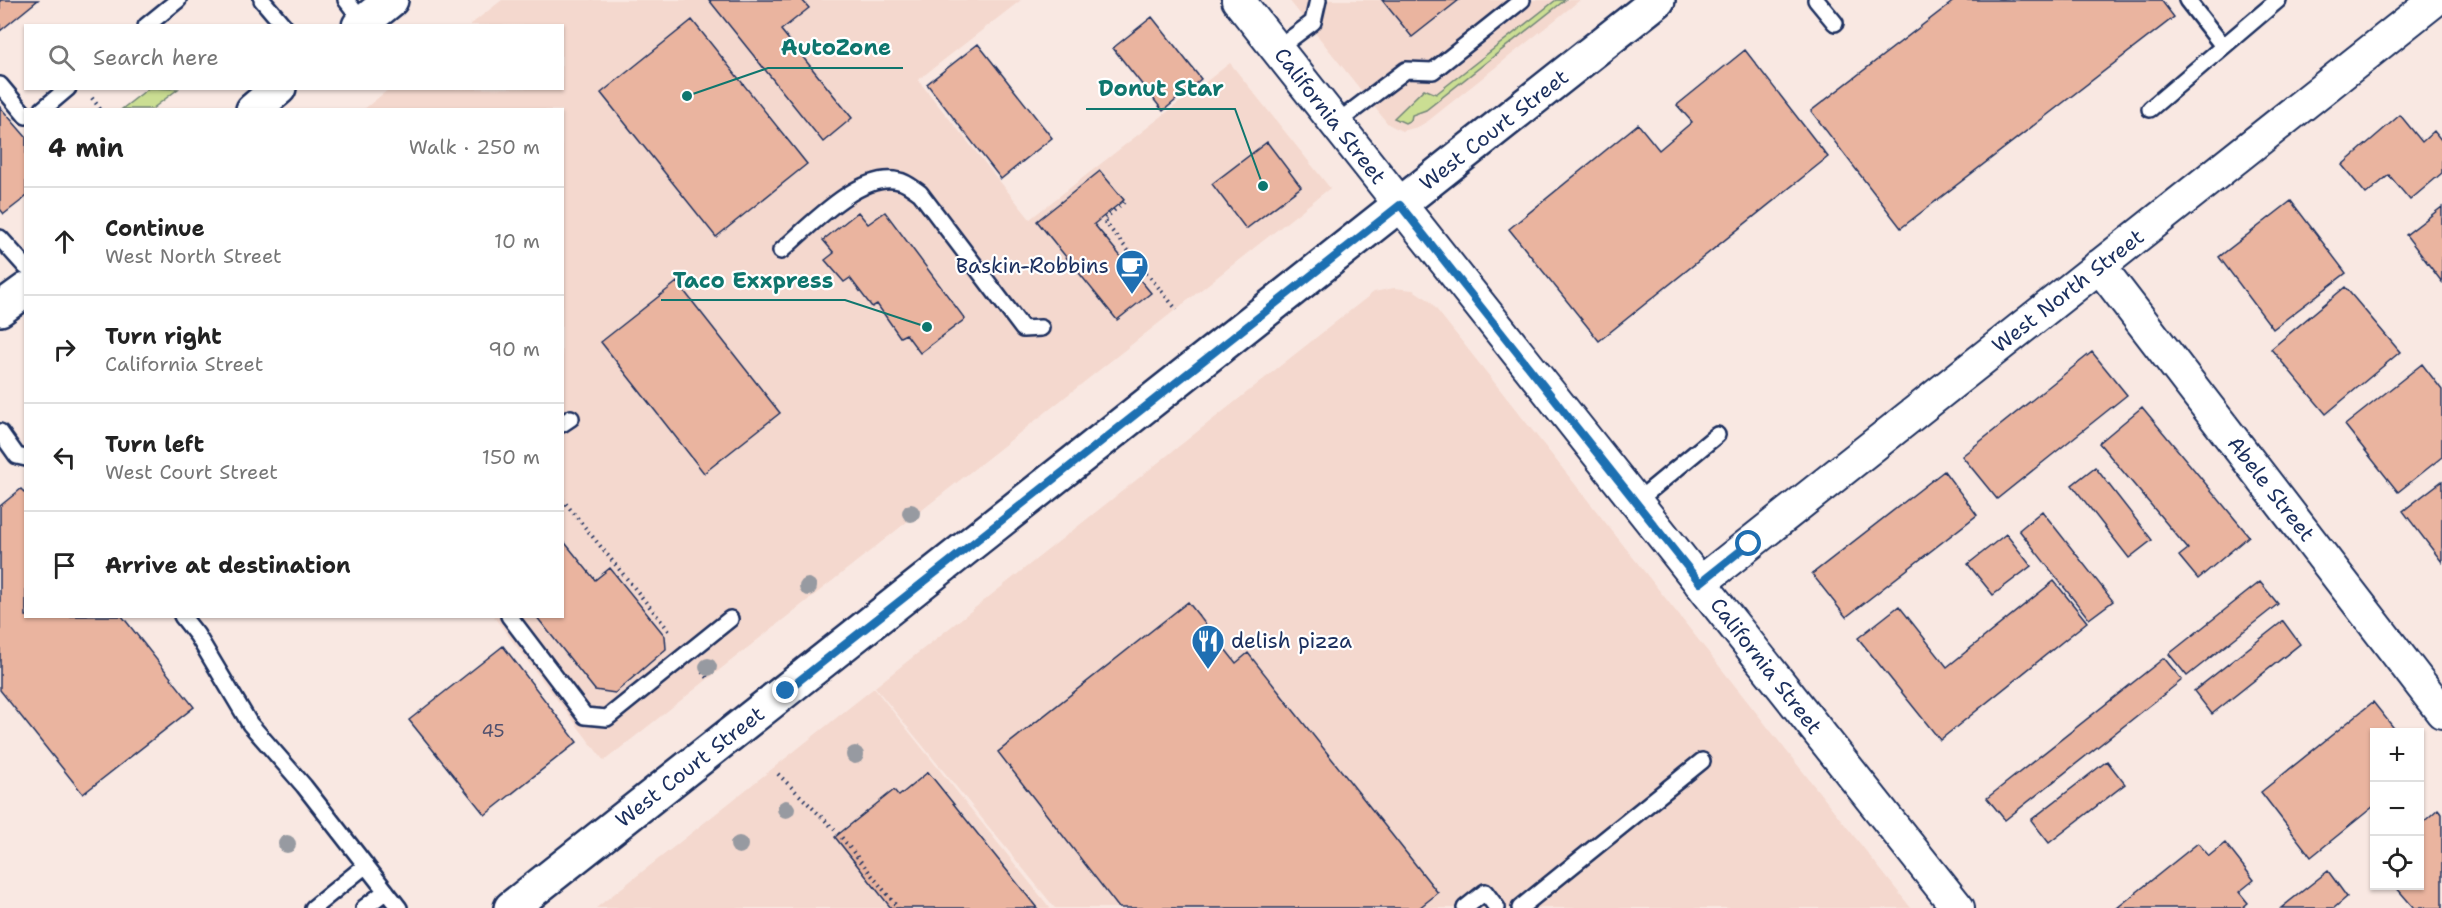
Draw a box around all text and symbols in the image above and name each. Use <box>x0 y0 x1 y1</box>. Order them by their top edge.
search box <box>24 24 564 90</box>
callout: AutoZone <box>768 28 903 68</box>
text: AutoZone <box>781 33 891 62</box>
icon: search <box>45 41 78 74</box>
street label: California Street <box>1268 42 1392 190</box>
text: Search here <box>93 43 219 72</box>
street label: West Court Street <box>1414 63 1574 197</box>
callout: Donut Star <box>1086 69 1235 109</box>
text: Donut Star <box>1098 74 1224 103</box>
text: 4 min <box>48 130 124 165</box>
text: Walk · 250 m <box>409 134 540 160</box>
text: Continue <box>105 214 205 243</box>
street label: West North Street <box>1986 223 2150 359</box>
icon: ahead <box>48 225 81 258</box>
text: 10 m <box>494 228 540 254</box>
text: West North Street <box>105 243 282 269</box>
cafe icon: Baskin-Robbins <box>1114 248 1150 295</box>
place label: Baskin-Robbins <box>956 252 1109 280</box>
callout: Taco Exxpress <box>661 260 845 300</box>
text: Taco Exxpress <box>673 266 833 295</box>
text: Turn right <box>105 322 222 351</box>
icon: right <box>48 333 81 366</box>
text: 90 m <box>488 336 540 362</box>
text: California Street <box>105 351 263 377</box>
text: Turn left <box>105 430 204 459</box>
street label: Abele Street <box>2221 431 2321 547</box>
icon: left <box>48 441 81 474</box>
text: 150 m <box>482 444 540 470</box>
text: West Court Street <box>105 459 278 485</box>
route start <box>1735 530 1761 556</box>
icon: arrive <box>48 549 81 582</box>
text: Arrive at destination <box>105 551 351 580</box>
street label: California Street <box>1704 592 1828 740</box>
restaurant icon: delish pizza <box>1190 623 1226 670</box>
place label: delish pizza <box>1231 627 1352 655</box>
route end <box>772 677 798 703</box>
street label: West Court Street <box>610 700 770 834</box>
house number: 45 <box>481 719 505 743</box>
map controls <box>2370 728 2424 890</box>
button: + <box>2370 728 2424 782</box>
button: − <box>2370 782 2424 836</box>
button: locate <box>2370 836 2424 890</box>

